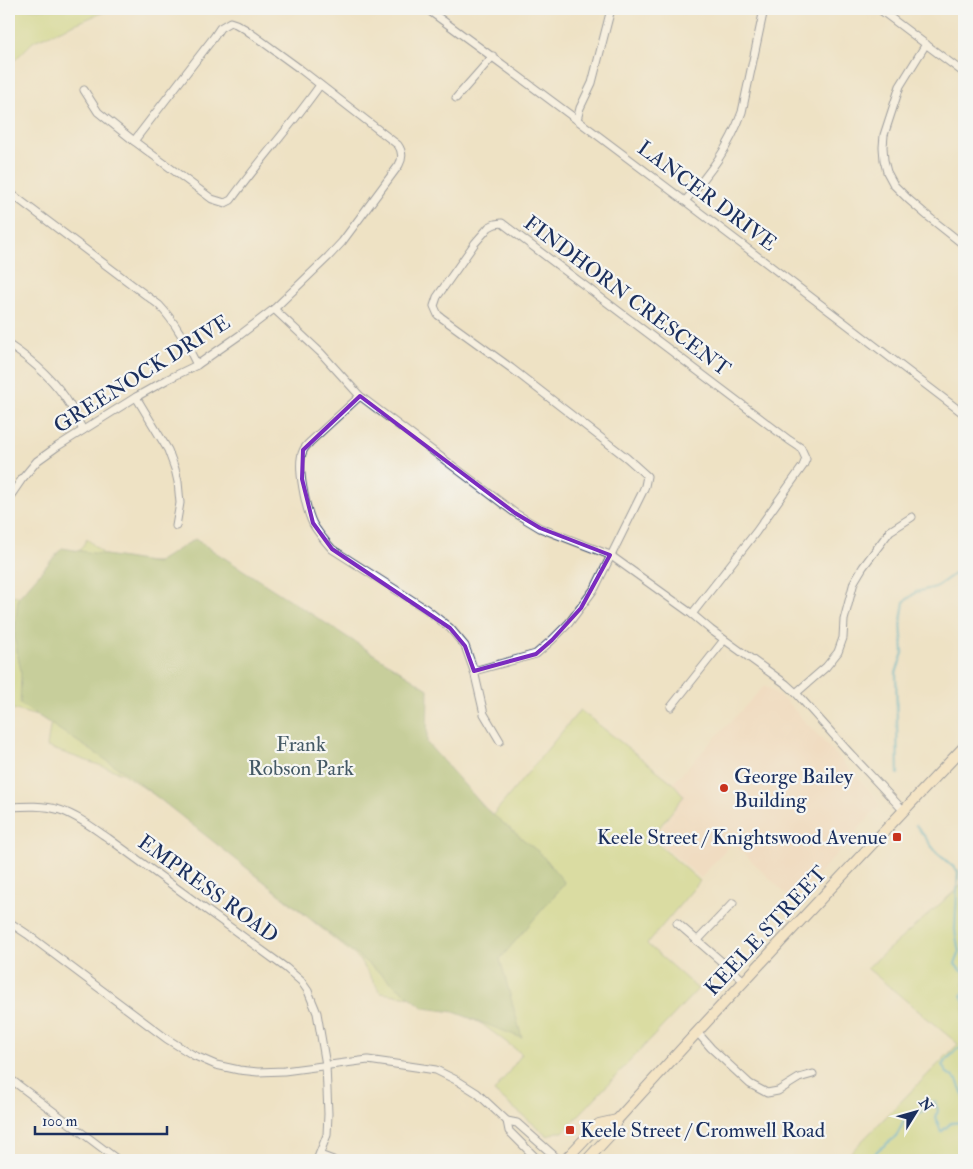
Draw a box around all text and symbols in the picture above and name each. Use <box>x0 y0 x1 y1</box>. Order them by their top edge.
street label: LANCER DRIVE <box>632 135 782 257</box>
street label: FINDHORN CRESCENT <box>518 209 736 383</box>
street label: GREENOCK DRIVE <box>49 309 235 439</box>
park label: Frank Robson Park <box>248 731 354 782</box>
place label: George Bailey Building <box>734 763 854 814</box>
marker: George Bailey Building <box>718 782 730 794</box>
place label: Keele Street / Knightswood Avenue <box>597 824 887 851</box>
street label: EMPRESS ROAD <box>132 829 284 949</box>
marker: Keele Street / Knightswood Avenue <box>891 831 903 843</box>
street label: KEELE STREET <box>699 860 833 1002</box>
north arrow <box>890 1086 940 1136</box>
text: N <box>915 1094 937 1115</box>
scale bar <box>35 1104 168 1136</box>
text: 100 m <box>42 1112 78 1131</box>
place label: Keele Street / Cromwell Road <box>580 1117 826 1144</box>
marker: Keele Street / Cromwell Road <box>564 1124 576 1136</box>

